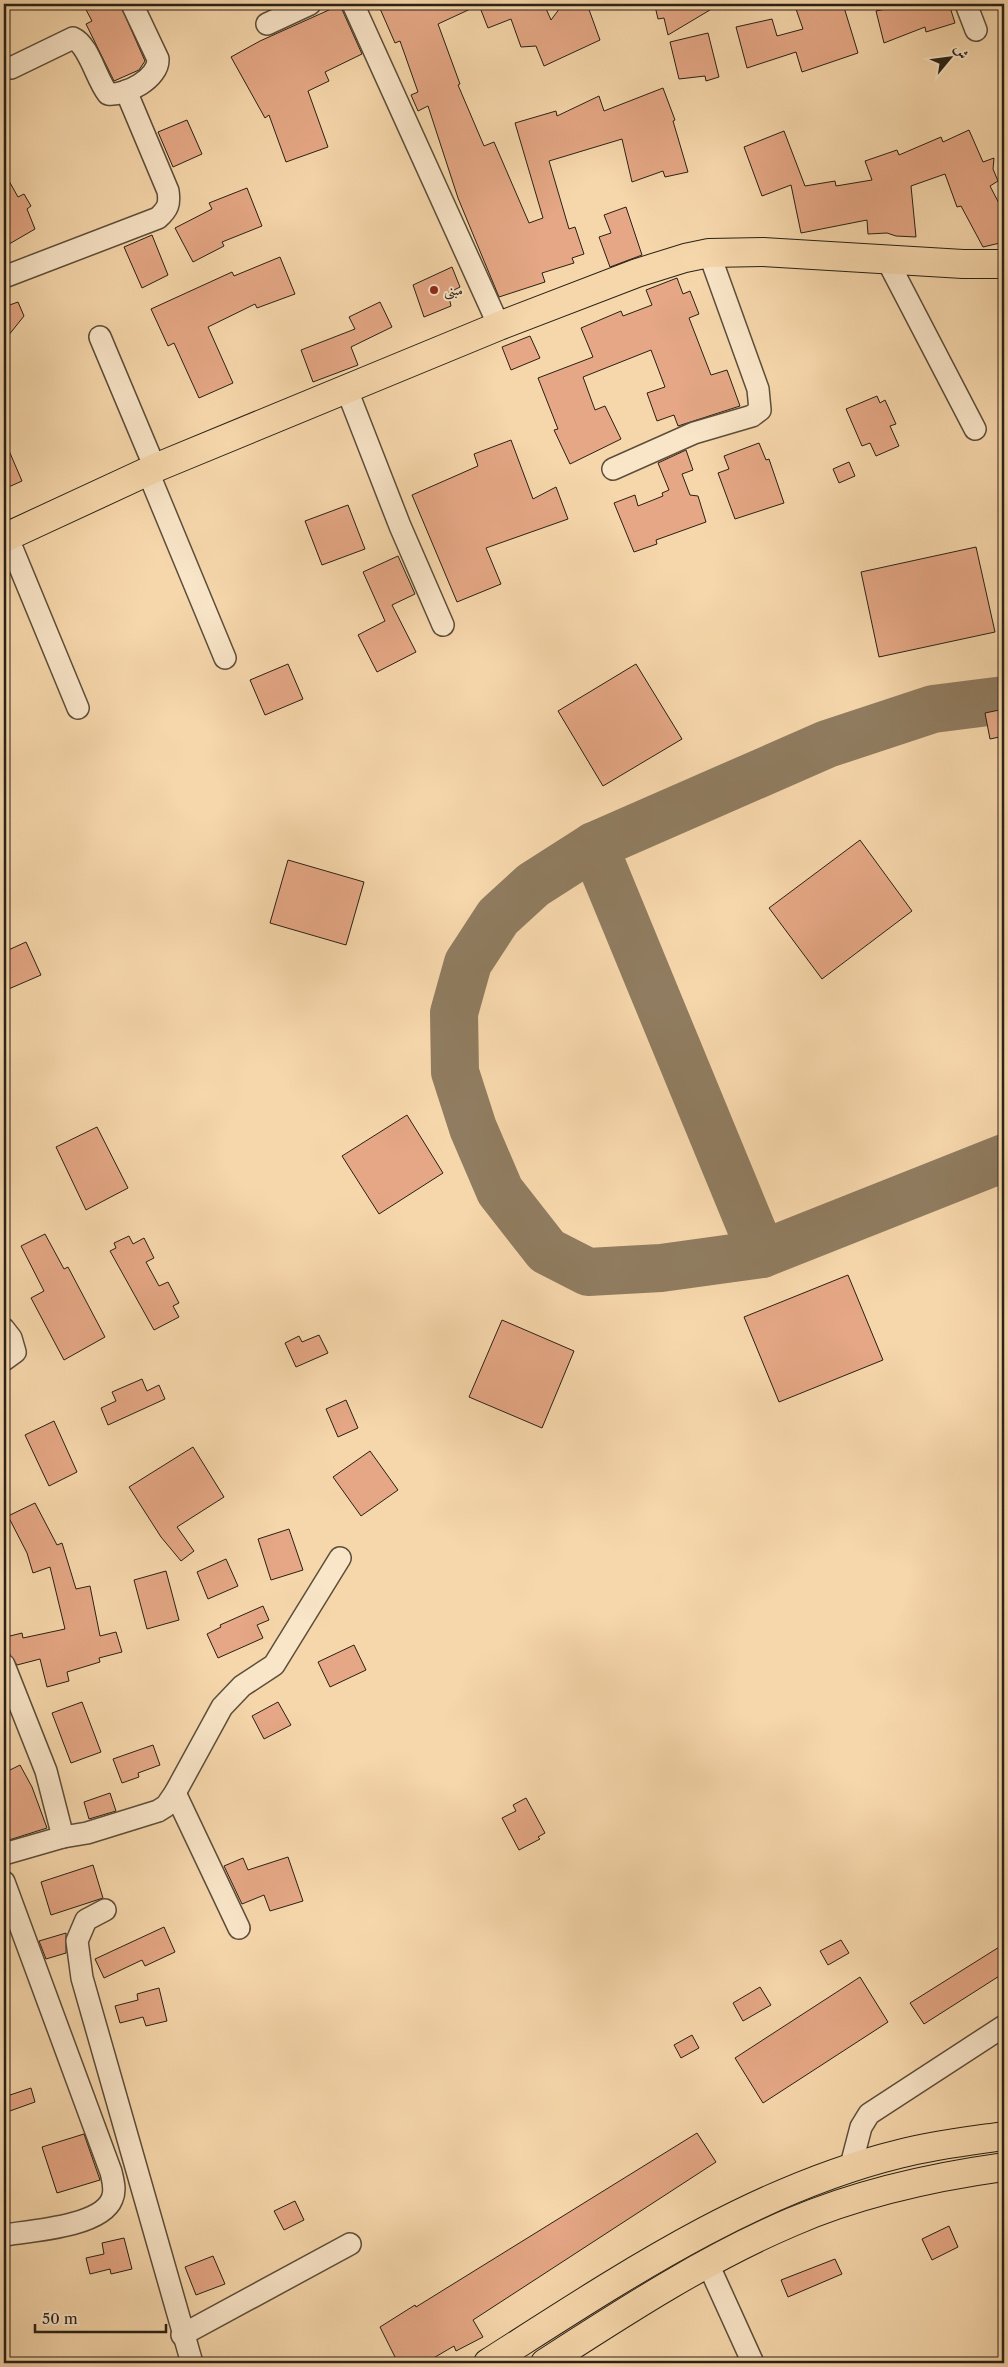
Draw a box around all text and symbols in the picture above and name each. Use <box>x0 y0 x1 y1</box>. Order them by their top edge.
north arrow <box>926 32 976 82</box>
text: ش <box>950 41 973 62</box>
place label: مبنى <box>444 281 463 300</box>
marker: مبنى <box>428 284 440 296</box>
scale bar <box>35 2302 166 2334</box>
text: 50 m <box>42 2309 78 2328</box>

